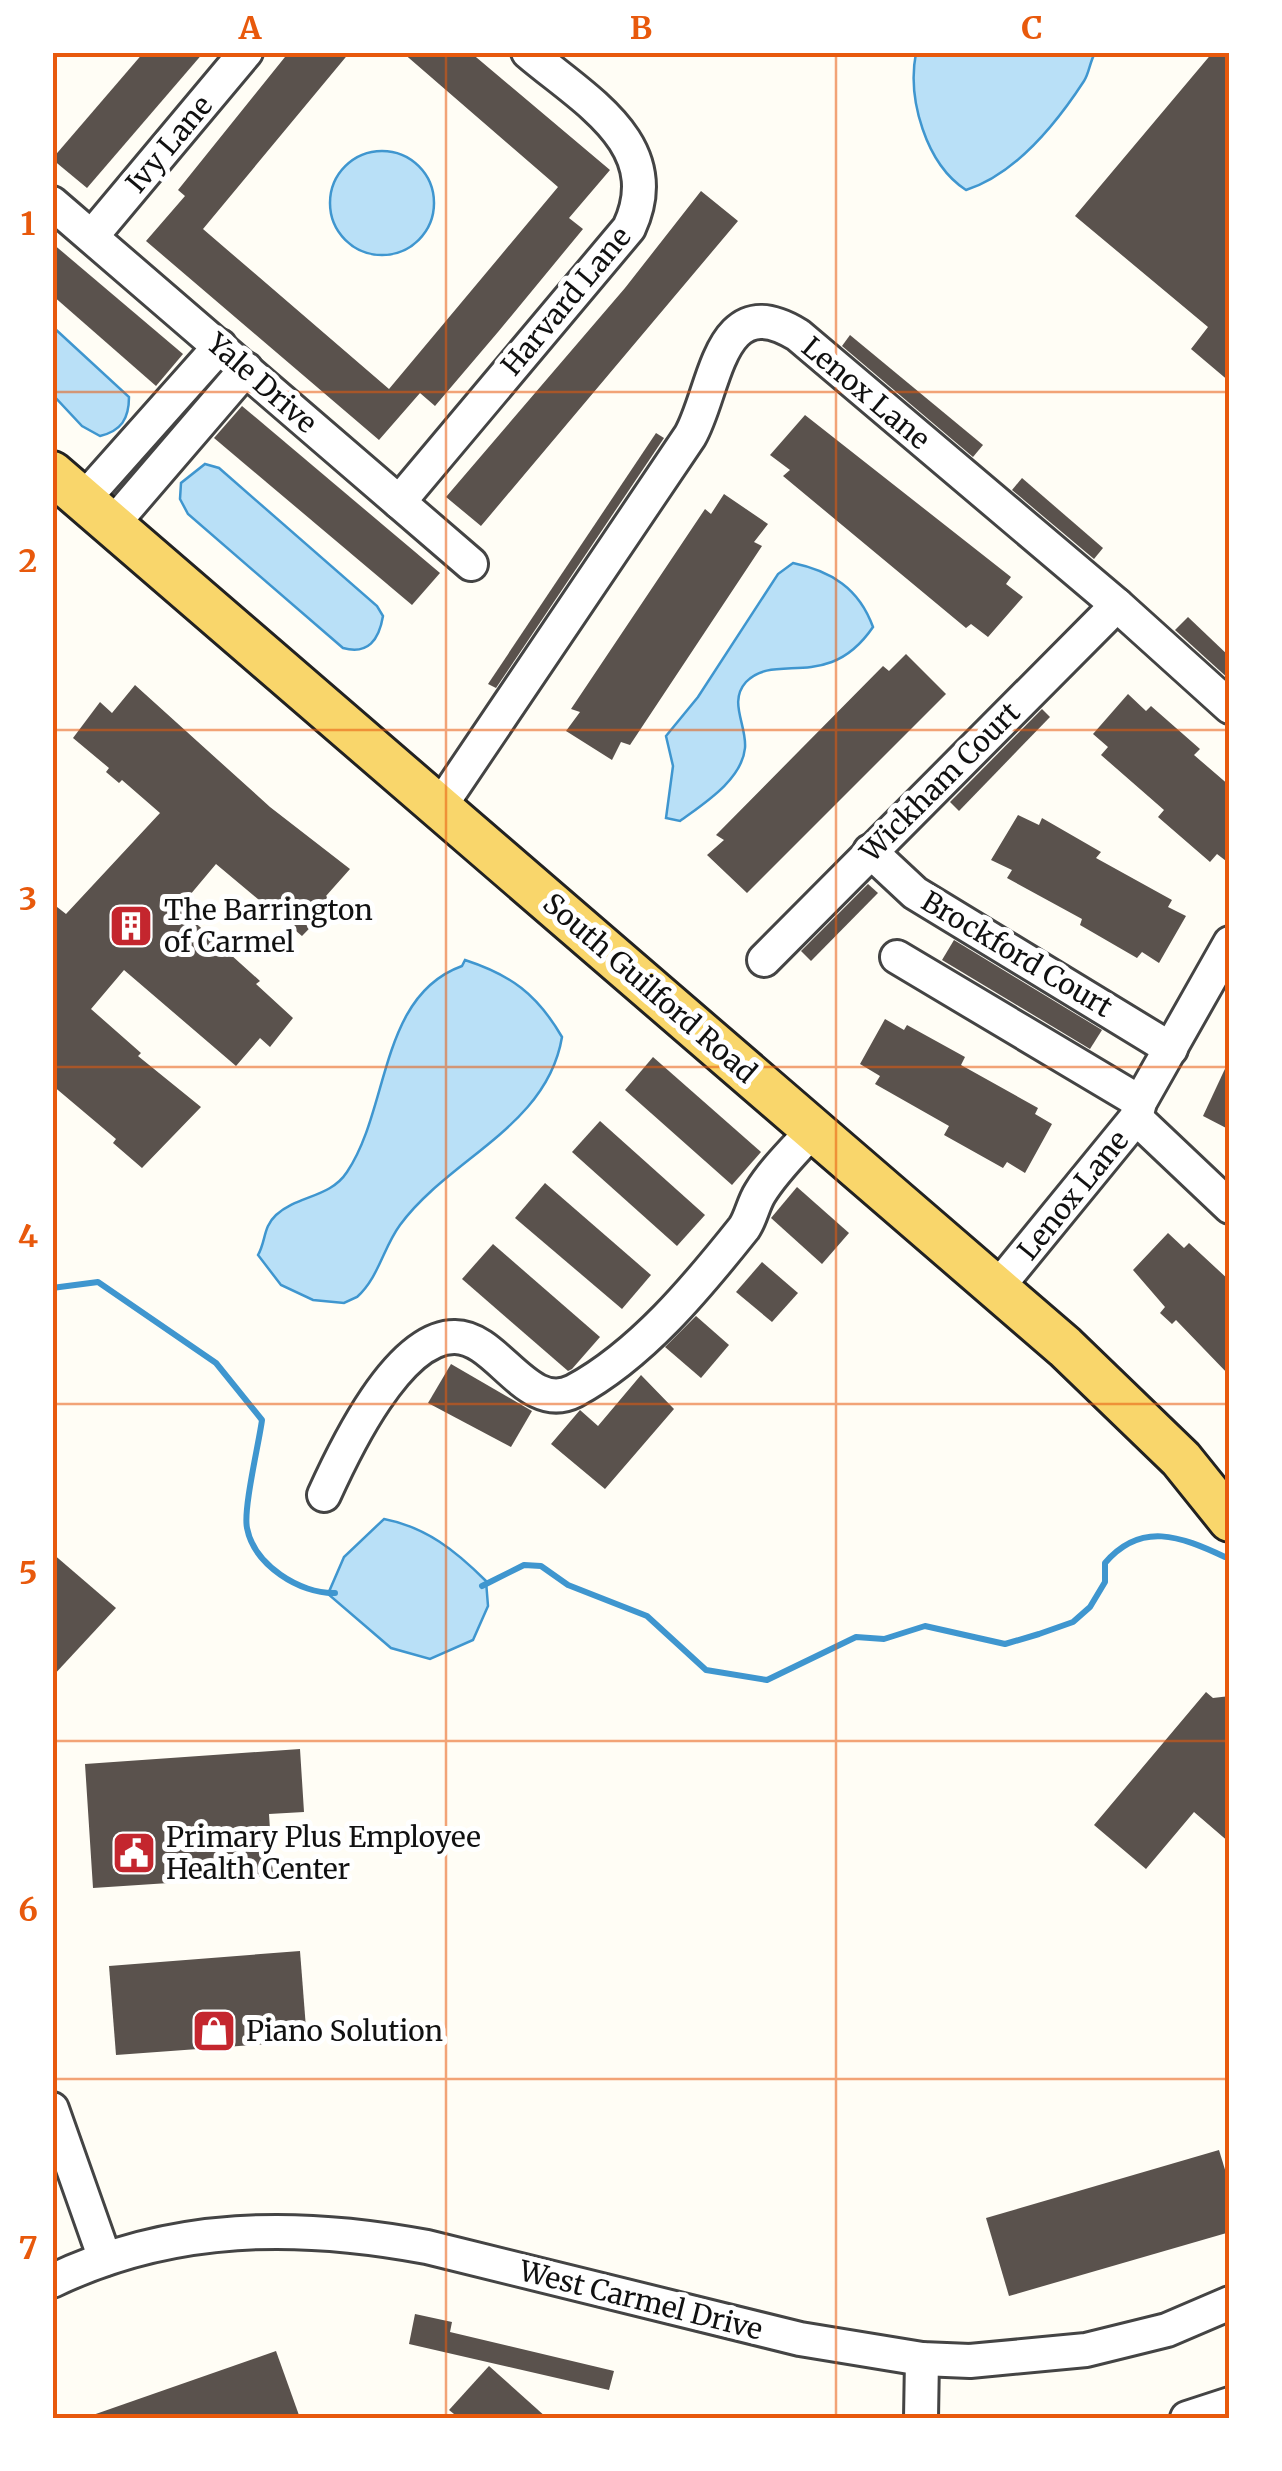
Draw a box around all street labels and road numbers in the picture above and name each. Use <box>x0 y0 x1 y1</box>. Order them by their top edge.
street label: Ivy Lane <box>118 88 220 200</box>
street label: Harvard Lane <box>493 219 639 383</box>
street label: Yale Drive <box>199 325 324 441</box>
street label: Lenox Lane <box>795 329 937 457</box>
street label: Wickham Court <box>852 695 1027 870</box>
street label: Brockford Court <box>915 883 1119 1025</box>
street label: South Guilford Road <box>536 885 764 1091</box>
street label: Lenox Lane <box>1010 1123 1136 1267</box>
street label: West Carmel Drive <box>515 2252 766 2348</box>

